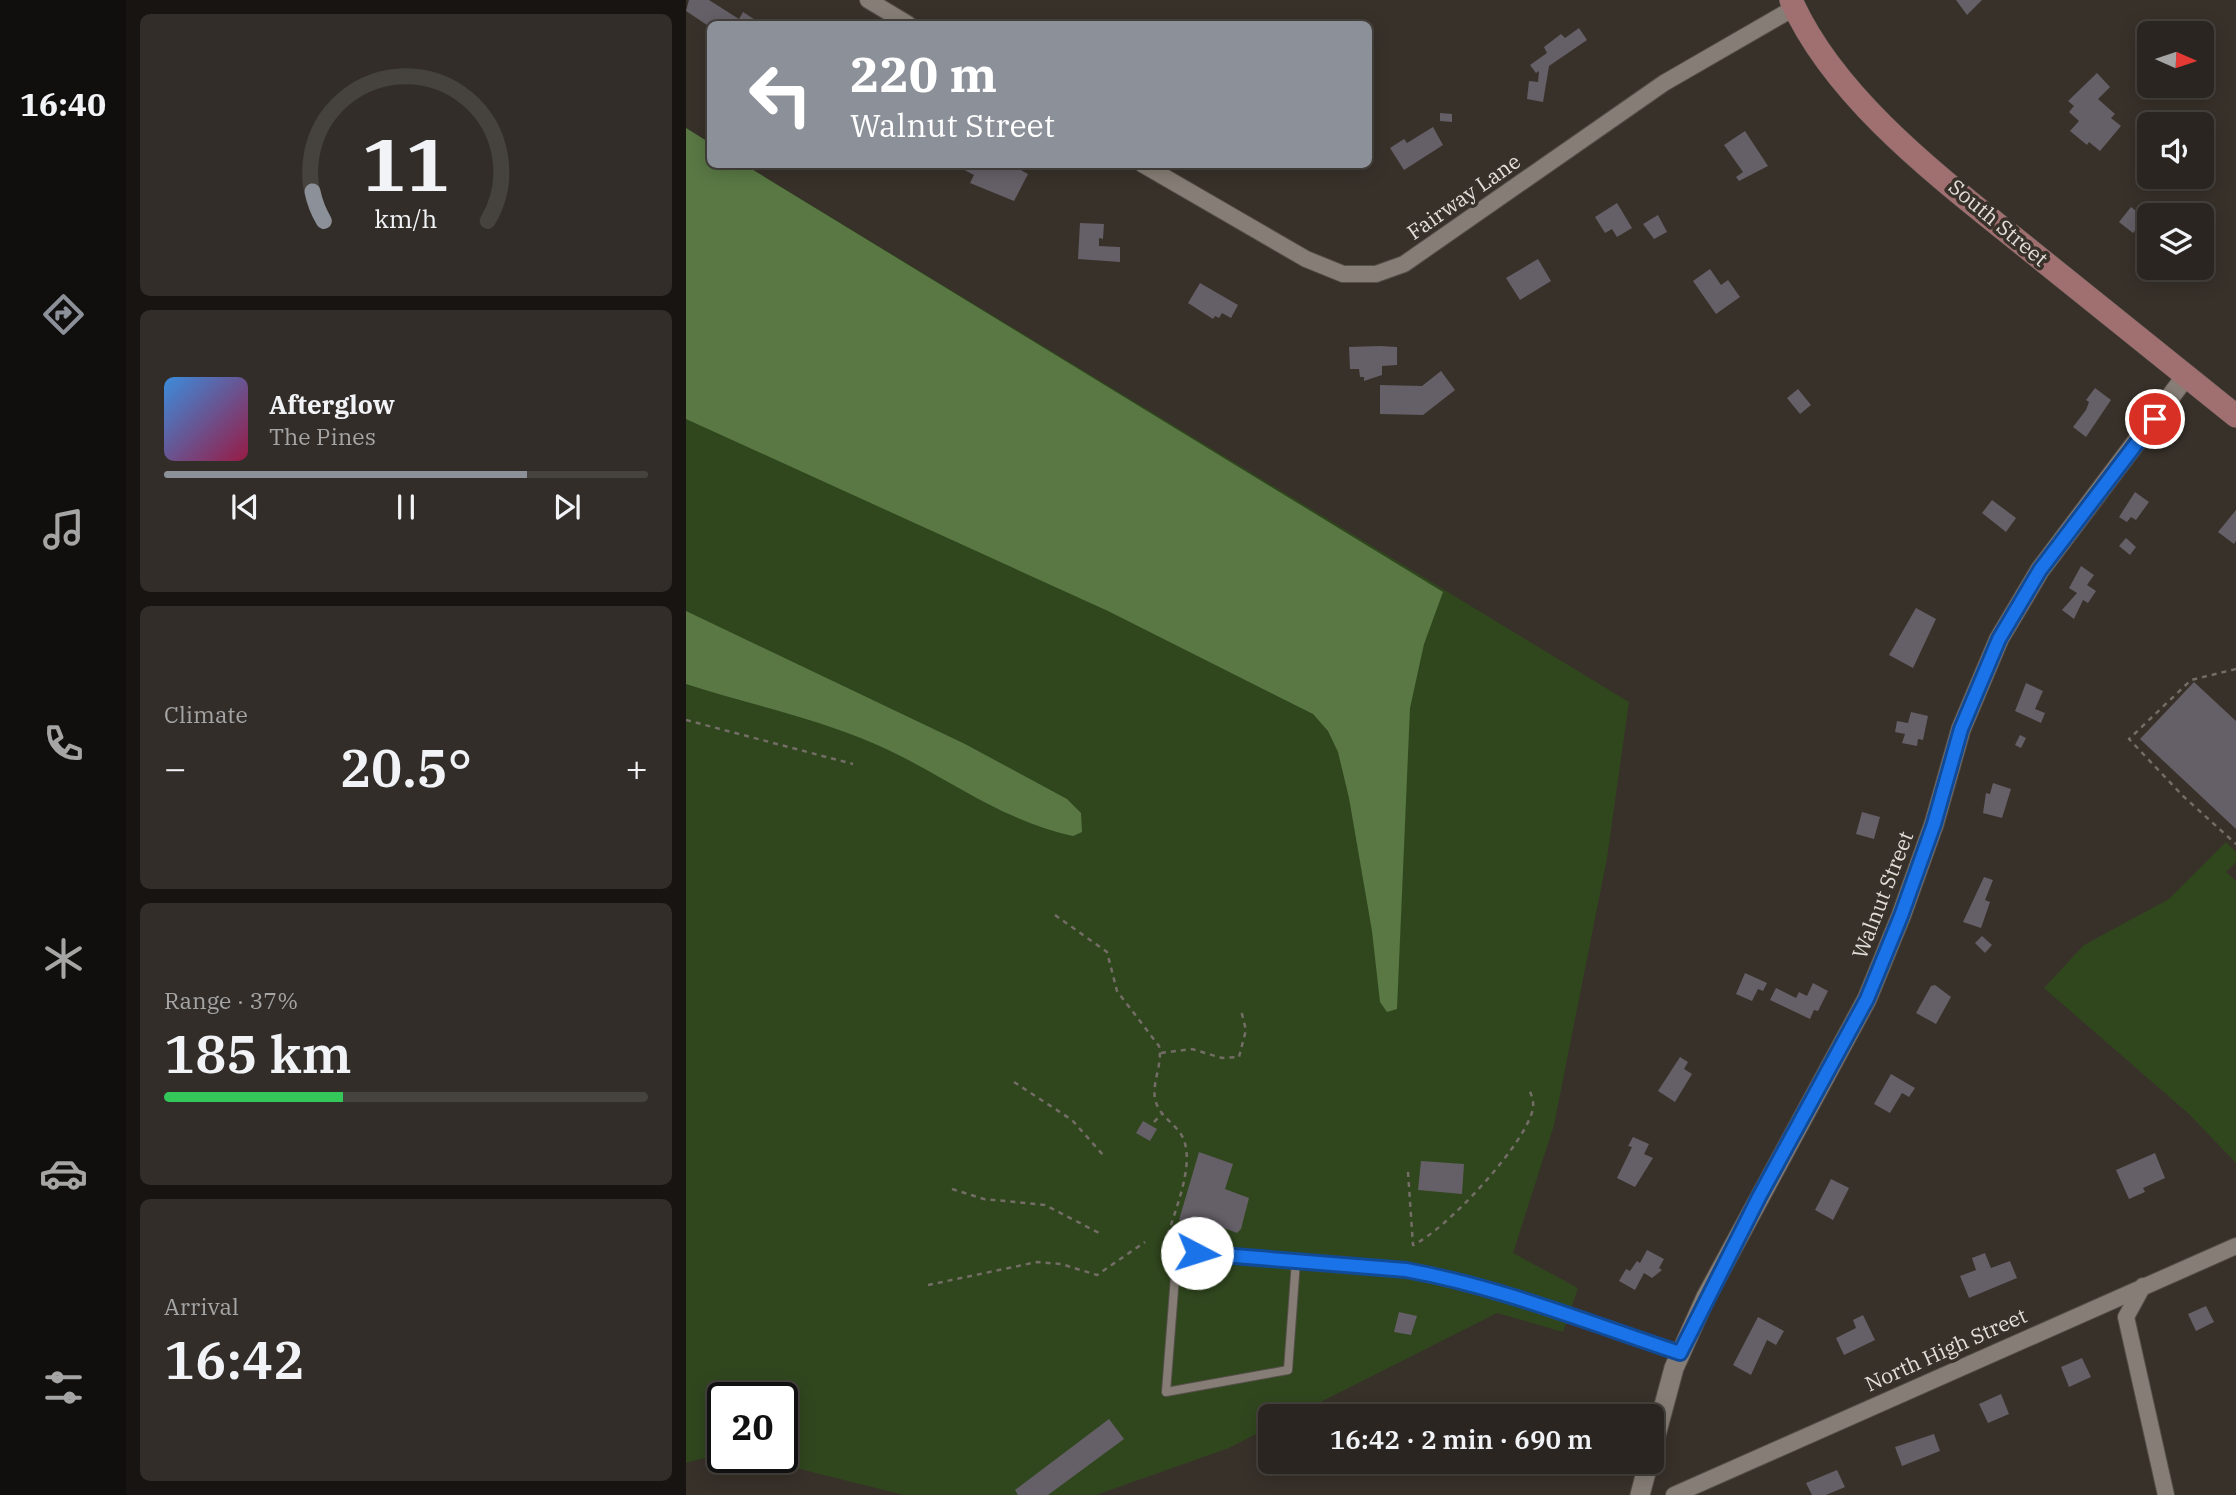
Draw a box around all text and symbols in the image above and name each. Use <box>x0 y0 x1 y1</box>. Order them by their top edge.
north arrow <box>2137 21 2214 98</box>
map controls <box>2137 21 2214 280</box>
text: 220 m <box>850 42 997 105</box>
icon: left <box>735 49 826 140</box>
text: 16:40 <box>20 83 106 125</box>
text: Walnut Street <box>850 104 1055 146</box>
button: sound <box>2137 112 2214 189</box>
text: 11 <box>362 116 450 211</box>
street label: Fairway Lane <box>1401 147 1526 246</box>
street label: South Street <box>1943 172 2054 272</box>
text: km/h <box>374 202 438 235</box>
button: layers <box>2137 203 2214 280</box>
icon: directions <box>39 290 88 339</box>
text: Afterglow <box>269 387 395 421</box>
pin <box>2125 389 2185 449</box>
icon: arrive <box>2136 400 2174 438</box>
text: The Pines <box>269 421 376 451</box>
icon: previous <box>226 488 264 526</box>
icon: pause <box>387 488 425 526</box>
icon: next <box>548 488 586 526</box>
icon: music <box>39 505 88 554</box>
text: Climate <box>164 699 248 729</box>
icon: phone <box>39 719 88 768</box>
text: 20.5° <box>340 734 472 801</box>
text: − <box>164 743 187 792</box>
text: + <box>625 743 648 792</box>
street label: Walnut Street <box>1845 827 1919 962</box>
icon: climate <box>39 934 88 983</box>
text: Range · 37% <box>164 985 298 1015</box>
text: 185 km <box>164 1020 352 1087</box>
icon: car <box>39 1149 88 1198</box>
position arrow <box>1160 1216 1234 1290</box>
text: Arrival <box>164 1291 239 1321</box>
street label: North High Street <box>1860 1301 2031 1397</box>
text: 16:42 <box>164 1326 304 1393</box>
icon: filters <box>39 1363 88 1412</box>
speed limit sign: 20 <box>707 1382 798 1473</box>
text: 16:42 · 2 min · 690 m <box>1330 1422 1592 1456</box>

